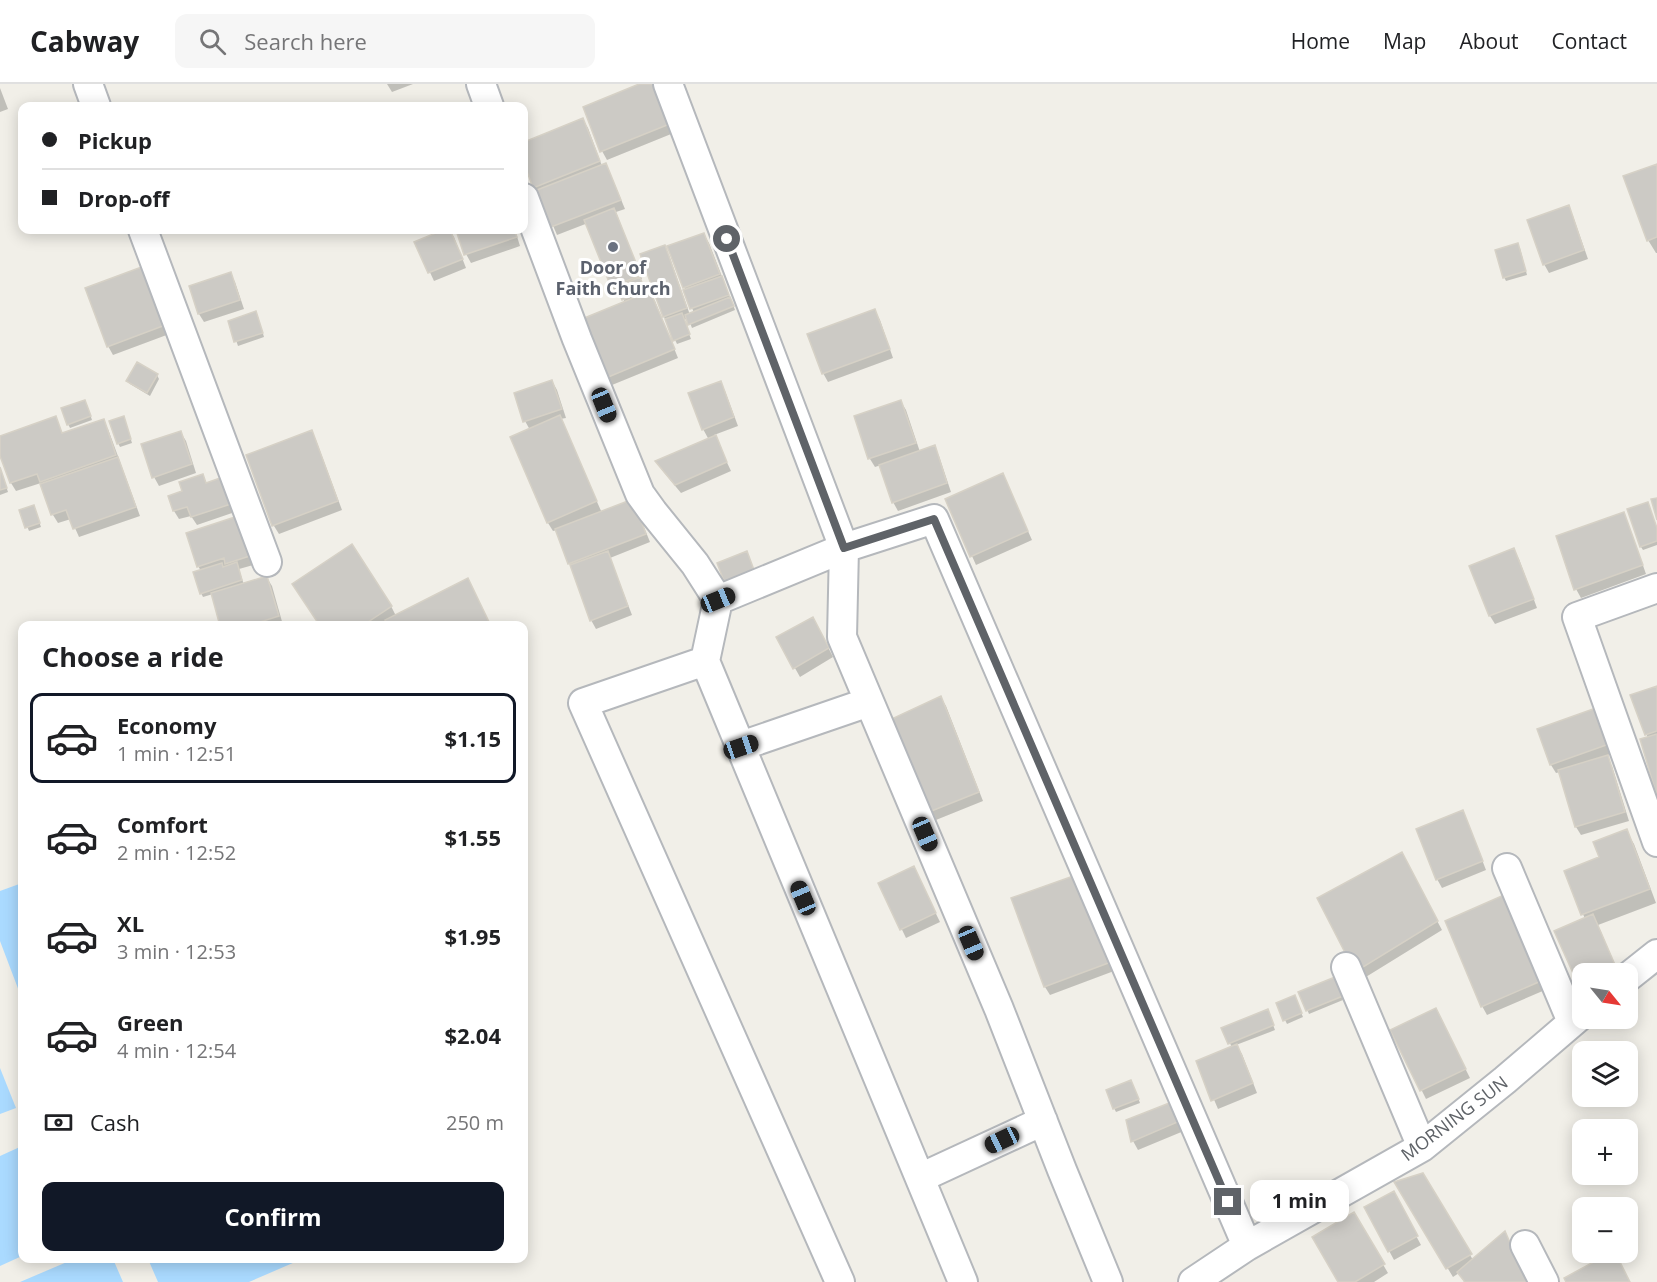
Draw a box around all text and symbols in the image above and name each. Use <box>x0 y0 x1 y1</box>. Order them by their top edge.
search box <box>175 14 595 68</box>
text: Cabway <box>30 22 139 60</box>
icon: search <box>196 25 229 58</box>
text: Search here <box>244 26 367 56</box>
text: Home <box>1291 27 1350 55</box>
text: Map <box>1383 27 1426 55</box>
text: About <box>1459 27 1519 55</box>
text: Contact <box>1552 27 1627 55</box>
text: Pickup <box>78 125 152 155</box>
text: Drop-off <box>78 183 170 213</box>
route start <box>713 225 740 252</box>
marker: Door of Faith Church <box>606 240 620 254</box>
place label: Door of Faith Church <box>556 255 670 300</box>
car <box>589 385 619 425</box>
car <box>698 585 738 615</box>
text: Choose a ride <box>42 638 224 675</box>
text: Economy <box>117 710 216 740</box>
icon: car <box>45 711 99 765</box>
text: $1.15 <box>444 723 501 753</box>
car <box>721 733 761 761</box>
text: 1 min · 12:51 <box>117 740 236 767</box>
text: Comfort <box>117 809 208 839</box>
icon: car <box>45 810 99 864</box>
car <box>910 814 940 854</box>
text: $1.55 <box>444 822 501 852</box>
text: 2 min · 12:52 <box>117 839 236 866</box>
car <box>788 878 818 918</box>
text: XL <box>117 908 144 938</box>
icon: car <box>45 909 99 963</box>
text: $1.95 <box>444 921 501 951</box>
car <box>956 923 986 963</box>
text: 3 min · 12:53 <box>117 938 236 965</box>
north arrow <box>1572 963 1638 1029</box>
map controls <box>1572 963 1638 1263</box>
text: Green <box>117 1007 183 1037</box>
icon: car <box>45 1008 99 1062</box>
text: $2.04 <box>444 1020 501 1050</box>
text: 4 min · 12:54 <box>117 1037 236 1064</box>
button: layers <box>1572 1041 1638 1107</box>
street label: MORNING SUN <box>1396 1070 1512 1166</box>
icon: cash <box>42 1106 75 1139</box>
text: Cash <box>90 1107 140 1137</box>
text: 250 m <box>446 1109 504 1136</box>
button: + <box>1572 1119 1638 1185</box>
car <box>982 1124 1022 1156</box>
callout: 1 min <box>1249 1181 1348 1223</box>
button: Confirm <box>42 1182 504 1251</box>
text: 1 min <box>1272 1187 1327 1214</box>
route end <box>1214 1188 1241 1215</box>
button: − <box>1572 1197 1638 1263</box>

